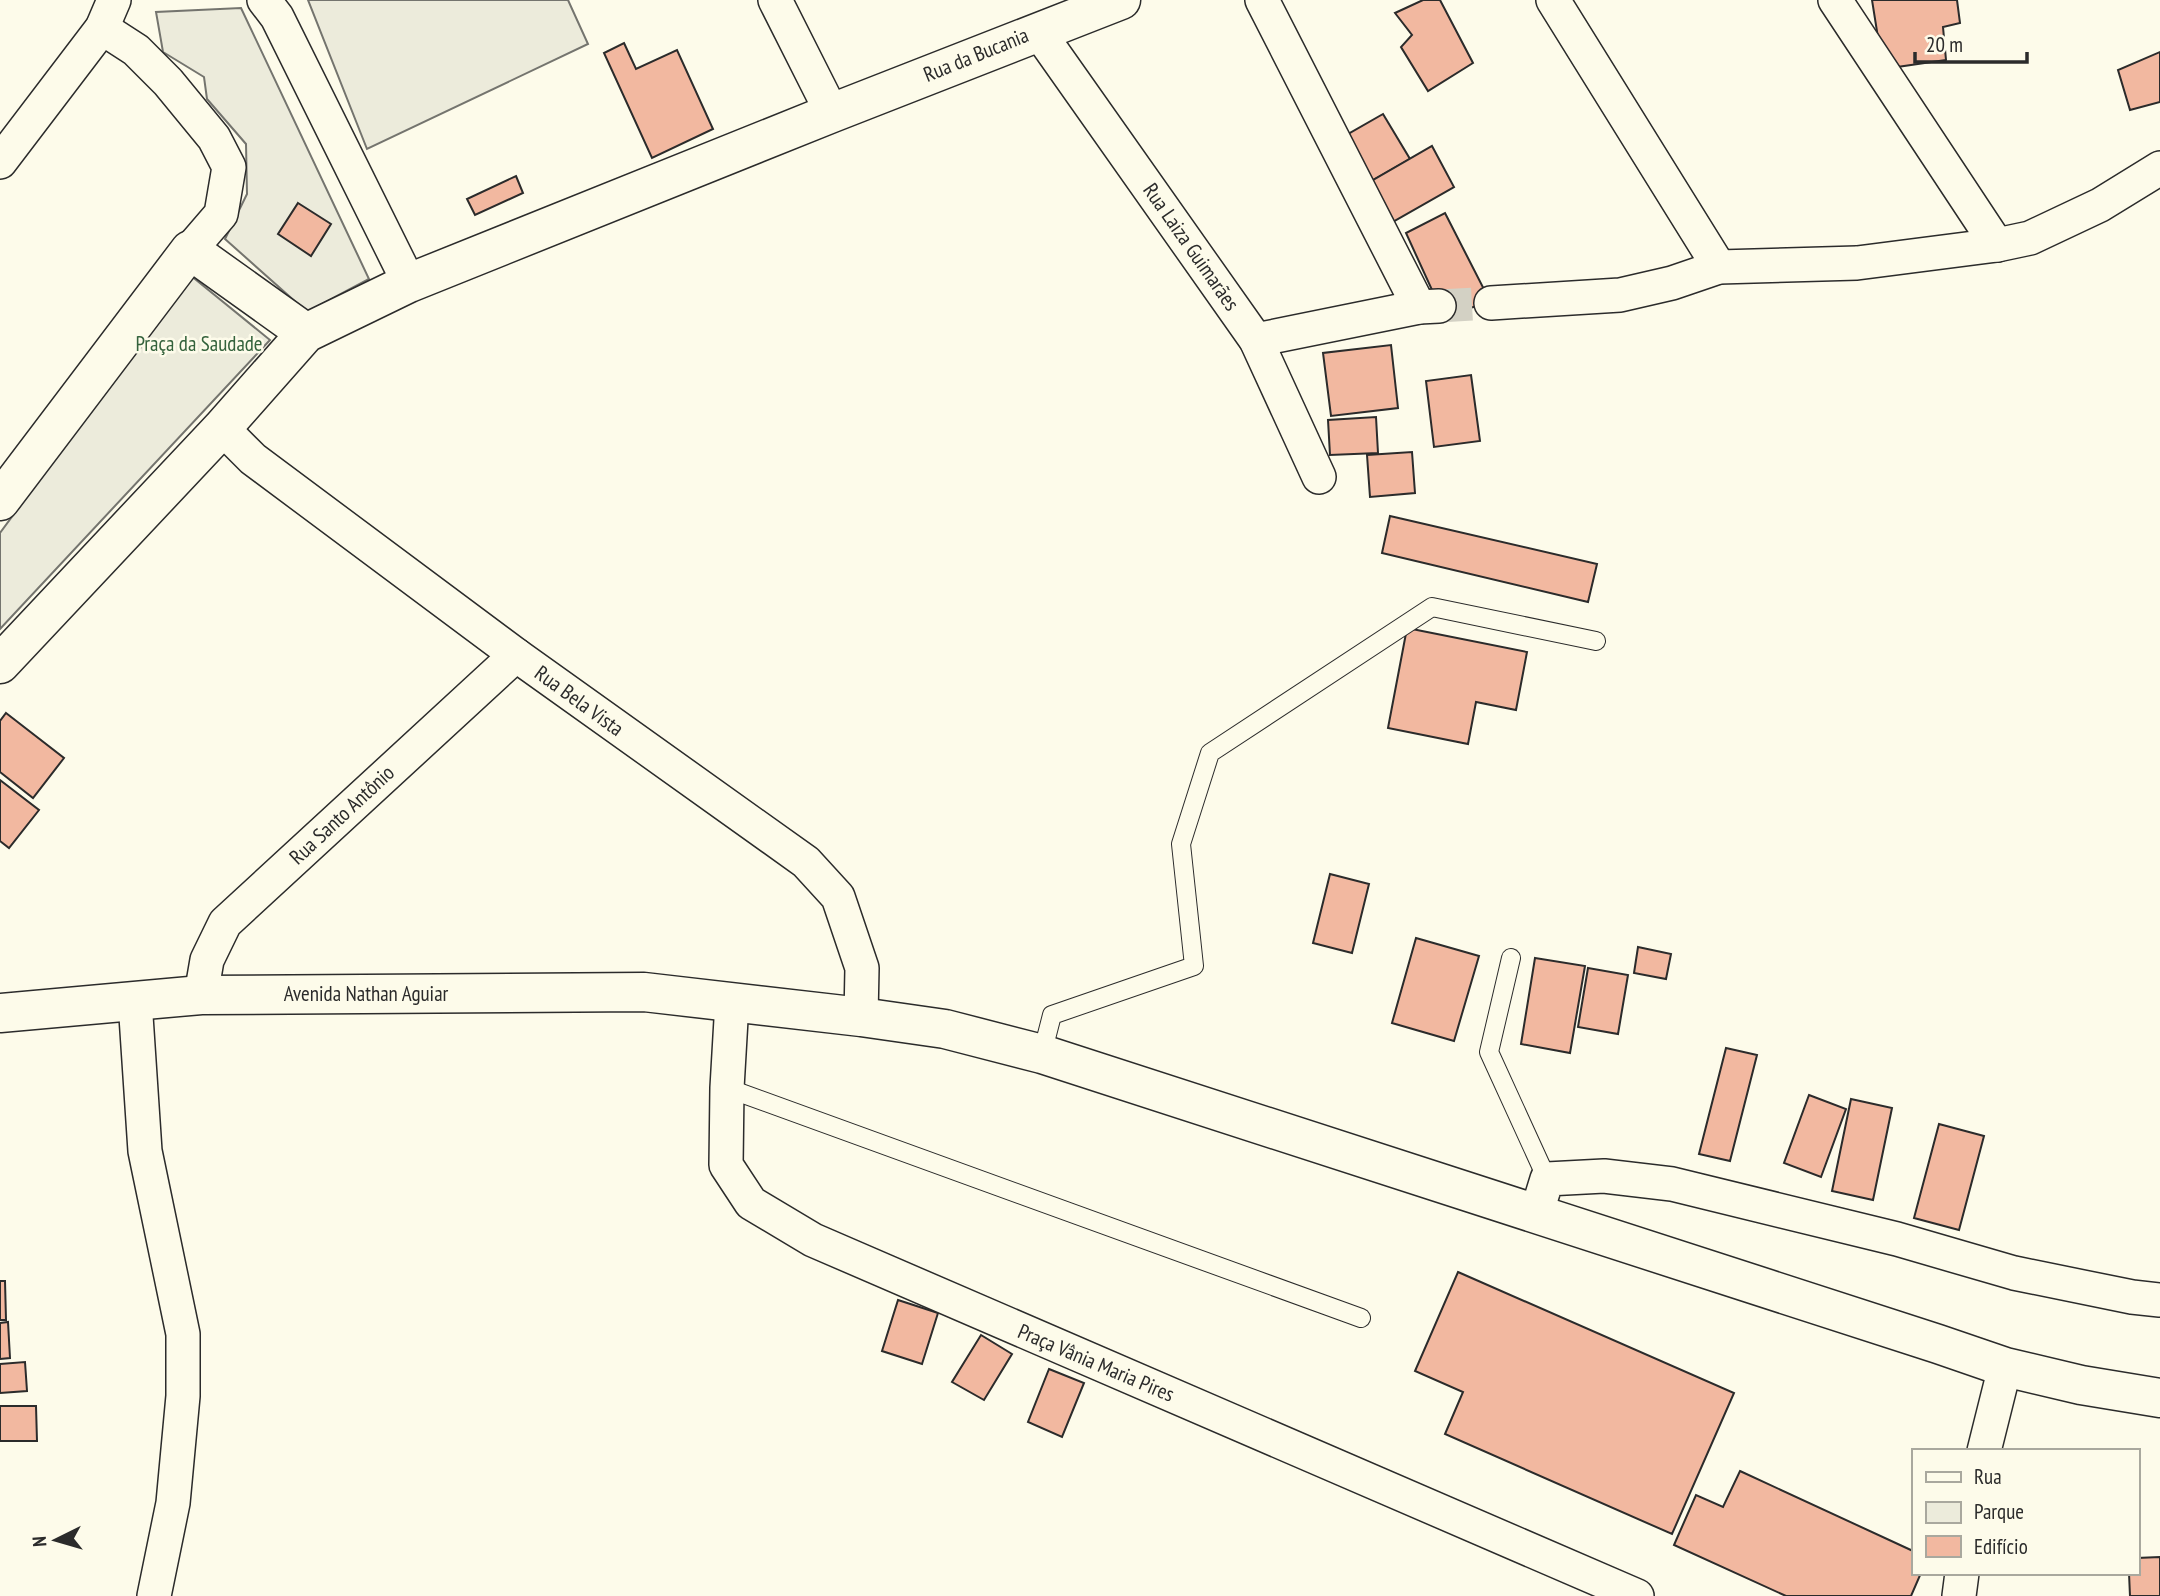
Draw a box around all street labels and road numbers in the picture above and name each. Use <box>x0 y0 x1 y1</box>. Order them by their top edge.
street label: Rua da Bucania <box>919 21 1032 88</box>
street label: Rua Laiza Guimarães <box>1137 178 1245 316</box>
street label: Rua Bela Vista <box>530 659 629 742</box>
street label: Rua Santo Antônio <box>283 759 400 870</box>
street label: Avenida Nathan Aguiar <box>284 980 449 1007</box>
street label: Praça Vânia Maria Pires <box>1014 1317 1179 1408</box>

